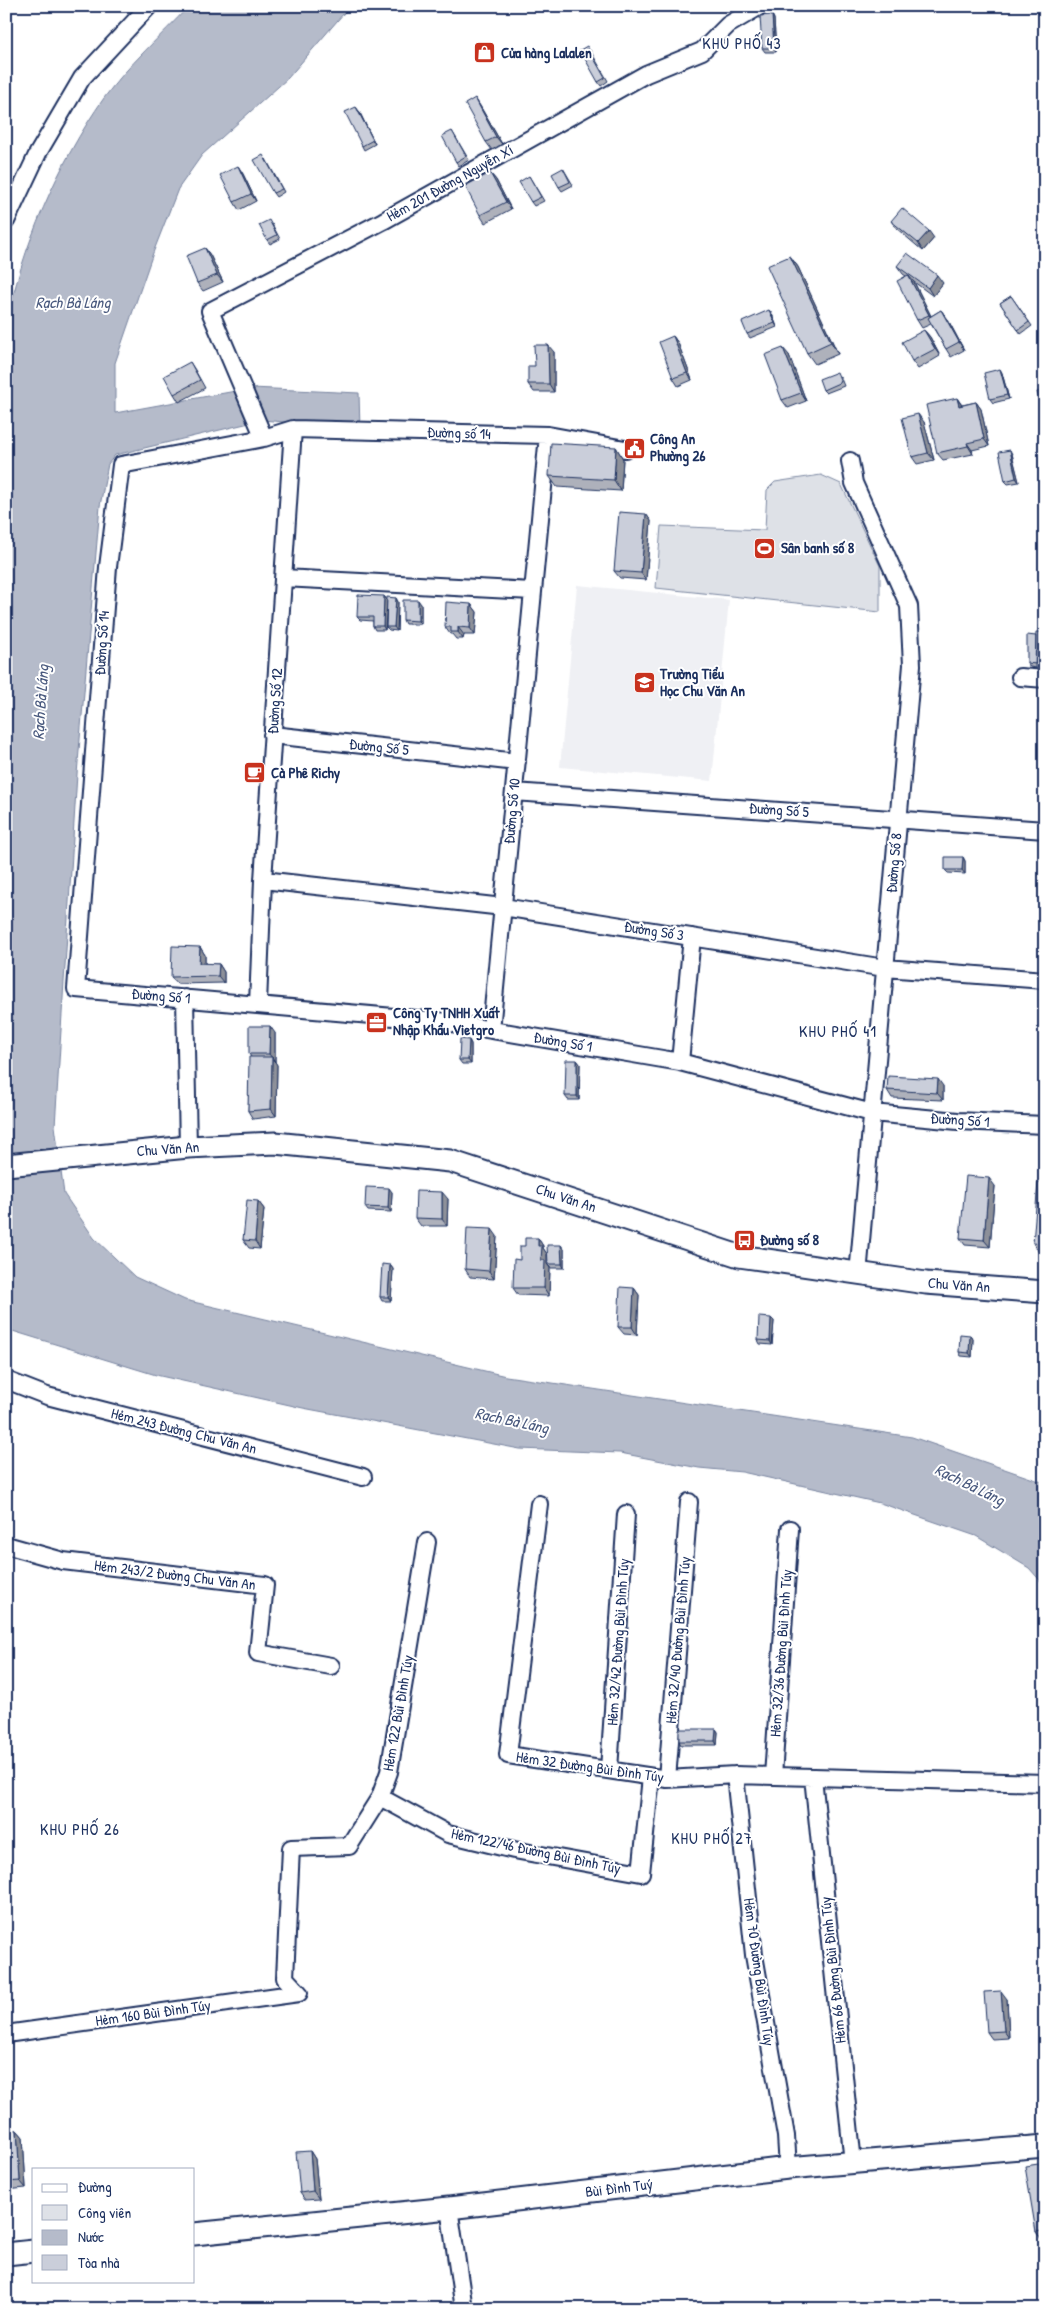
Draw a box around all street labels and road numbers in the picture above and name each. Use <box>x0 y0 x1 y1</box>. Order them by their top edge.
street label: Hẻm 201 Đường Nguyễn Xí <box>383 139 517 226</box>
street label: Đường số 14 <box>427 421 492 444</box>
street label: Đường Số 14 <box>89 610 114 676</box>
street label: Đường Số 12 <box>262 667 287 735</box>
street label: Đường Số 5 <box>348 733 411 760</box>
street label: Đường Số 10 <box>498 777 525 845</box>
street label: Đường Số 5 <box>748 797 810 822</box>
street label: Đường Số 8 <box>880 832 907 894</box>
street label: Đường Số 3 <box>623 915 686 946</box>
street label: Đường Số 1 <box>131 982 191 1009</box>
street label: Đường Số 1 <box>532 1026 594 1057</box>
street label: Đường Số 1 <box>930 1107 990 1132</box>
street label: Chu Văn An <box>136 1136 200 1161</box>
street label: Chu Văn An <box>533 1178 599 1217</box>
street label: Chu Văn An <box>927 1272 991 1297</box>
street label: Hẻm 243 Đường Chu Văn An <box>109 1402 259 1459</box>
street label: Hẻm 243/2 Đường Chu Văn An <box>93 1554 257 1595</box>
street label: Hẻm 32/40 Đường Bùi Đình Túy <box>660 1556 695 1724</box>
street label: Hẻm 32/42 Đường Bùi Đình Túy <box>601 1557 634 1726</box>
street label: Hẻm 32/36 Đường Bùi Đình Túy <box>764 1568 797 1738</box>
street label: Hẻm 122 Bùi Đình Túy <box>377 1653 418 1773</box>
street label: Hẻm 32 Đường Bùi Đình Túy <box>515 1746 665 1787</box>
street label: Hẻm 122/46 Đường Bùi Đình Túy <box>449 1822 623 1879</box>
street label: Hẻm 66 Đường Bùi Đình Túy <box>814 1896 851 2044</box>
street label: Hẻm 70 Đường Bùi Đình Túy <box>739 1897 780 2047</box>
street label: Hẻm 160 Bùi Đình Túy <box>94 1994 212 2031</box>
street label: Bùi Đình Tuý <box>584 2173 654 2202</box>

